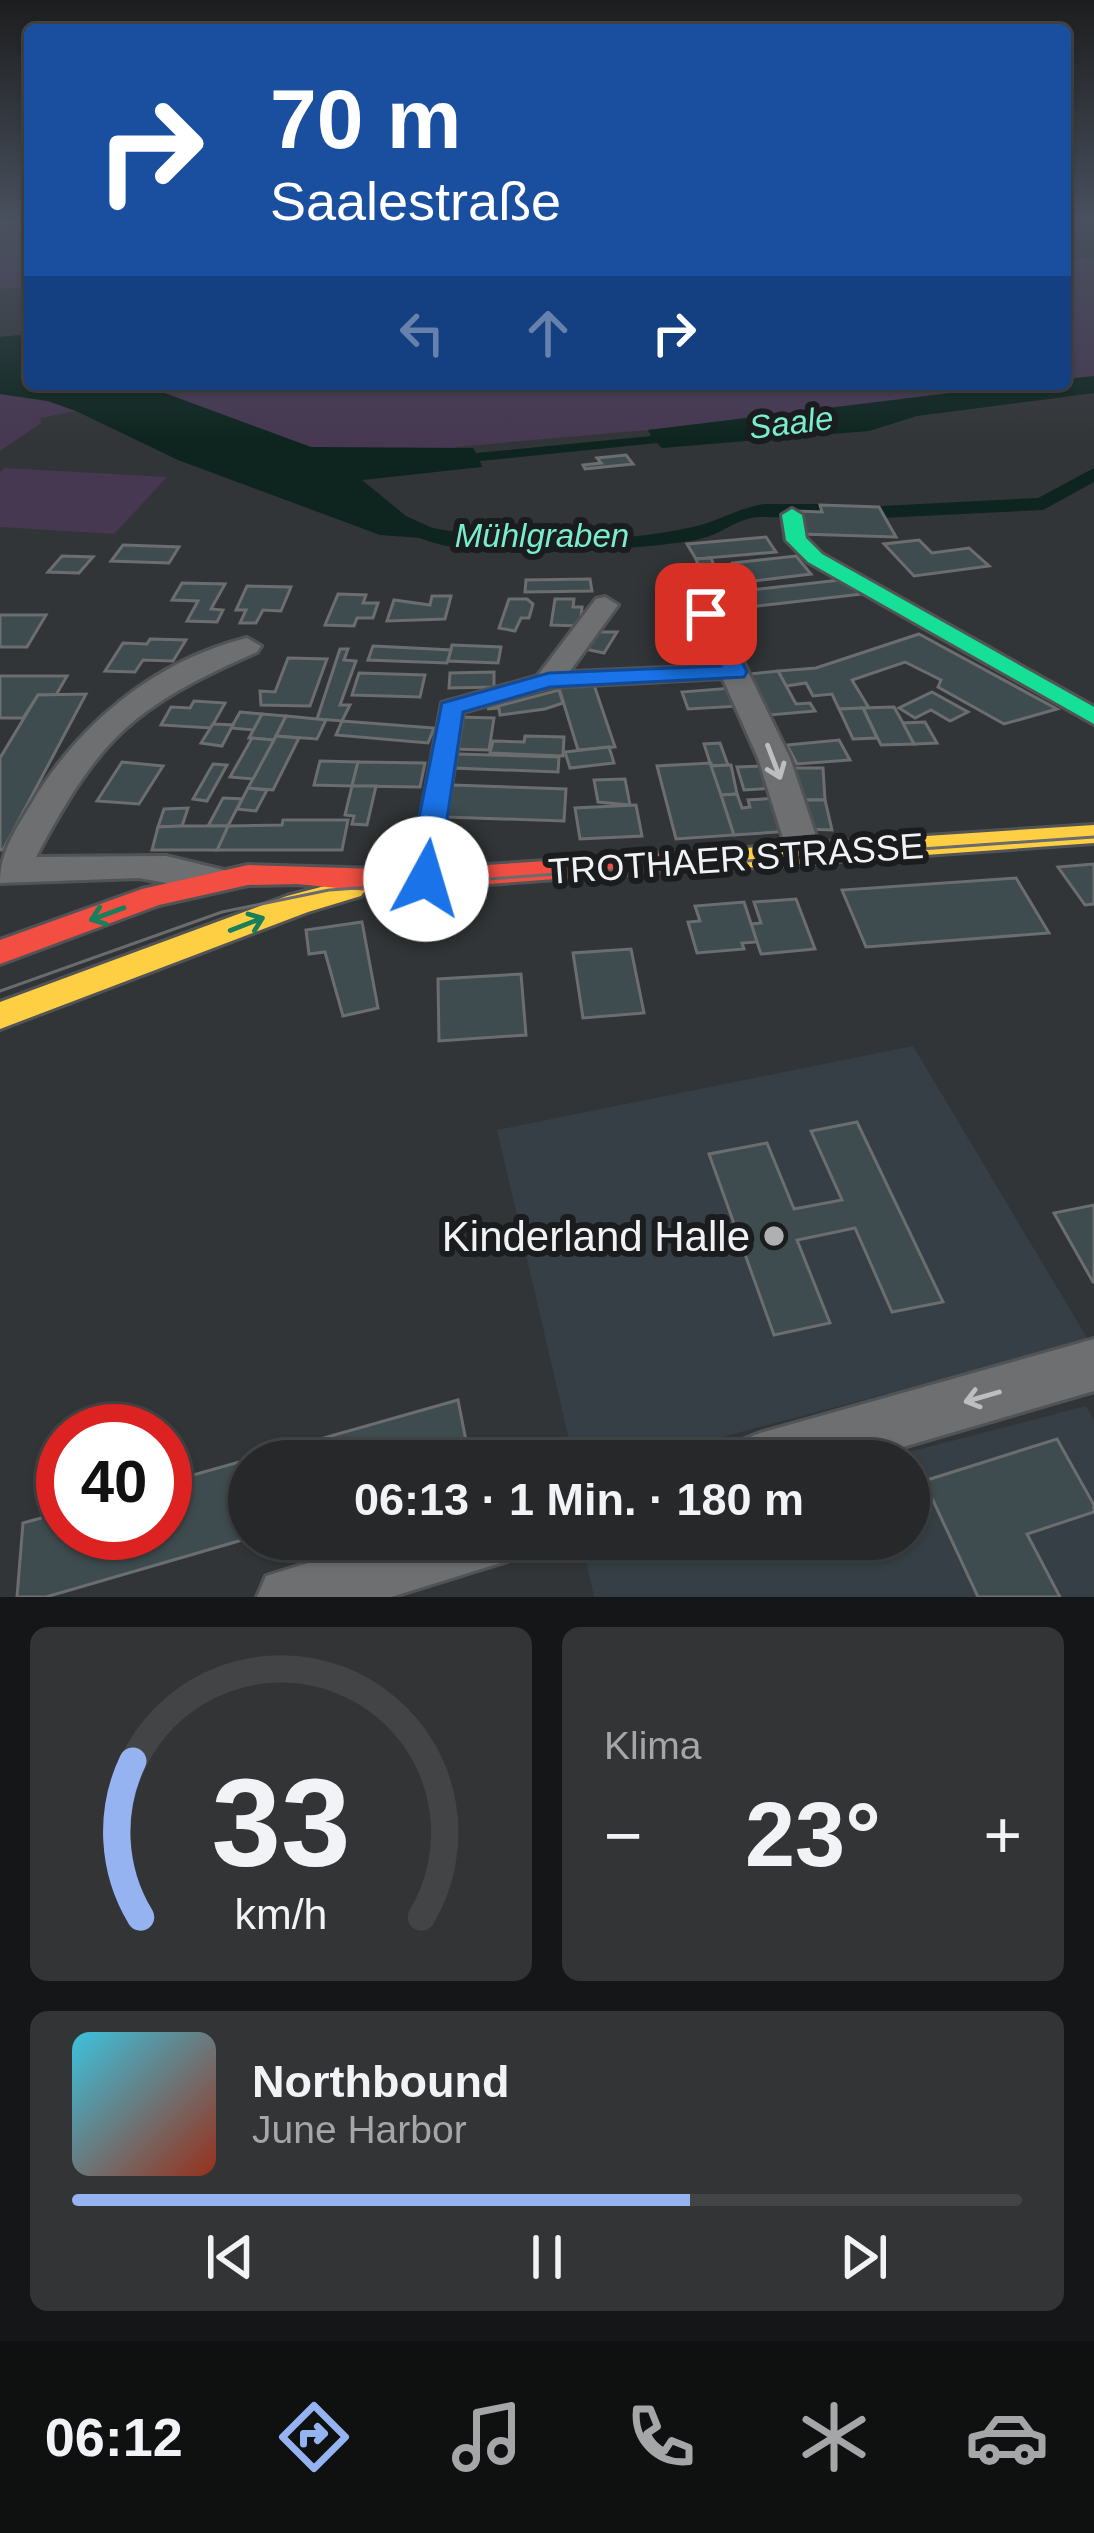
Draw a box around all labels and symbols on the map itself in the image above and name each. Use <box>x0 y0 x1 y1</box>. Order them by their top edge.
water label: Saale <box>747 399 835 446</box>
water label: Mühlgraben <box>455 517 629 554</box>
pin <box>655 563 757 665</box>
one-way arrow <box>765 742 787 779</box>
position arrow <box>363 816 489 942</box>
street label: TROTHAER STRASSE <box>547 825 925 892</box>
one-way arrow <box>89 904 126 926</box>
one-way arrow <box>228 911 265 933</box>
place label: Kinderland Halle <box>442 1213 750 1260</box>
marker: Kinderland Halle <box>761 1223 787 1249</box>
one-way arrow <box>963 1388 1001 1410</box>
speed limit sign: 40 <box>36 1404 192 1560</box>

